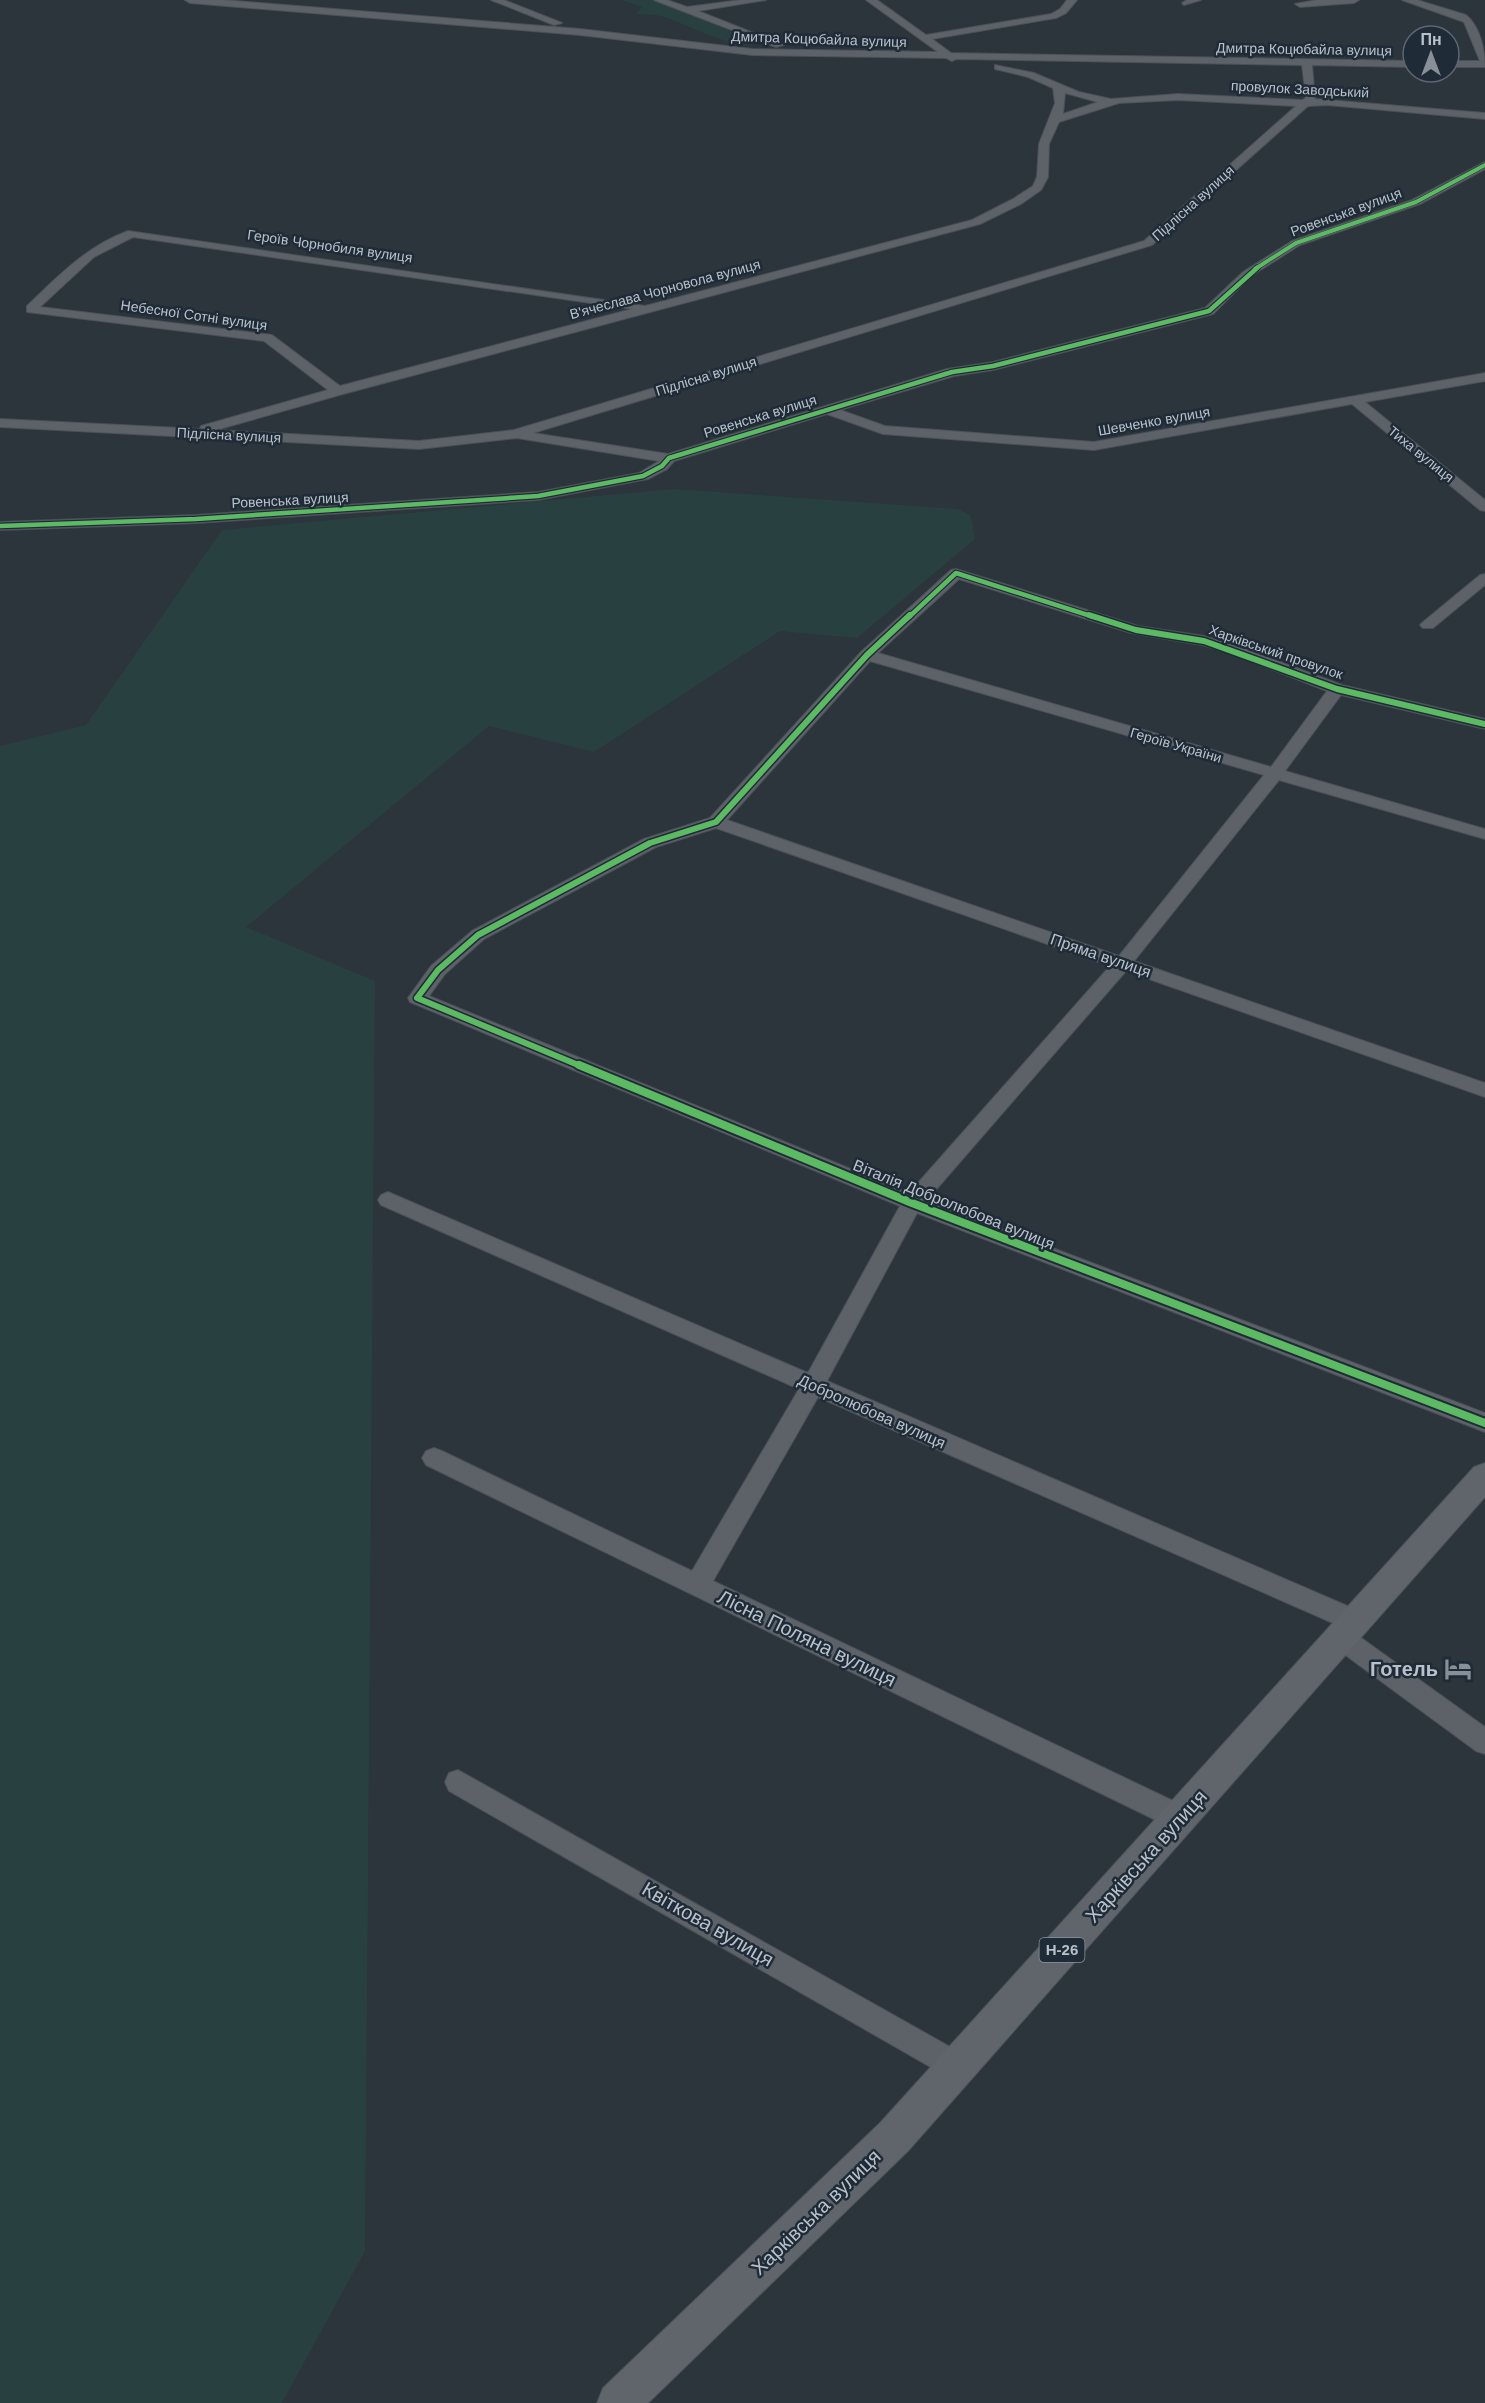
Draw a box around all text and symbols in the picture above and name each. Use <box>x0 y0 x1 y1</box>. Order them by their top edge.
north arrow <box>1401 24 1461 84</box>
street label: Дмитра Коцюбайла вулиця <box>731 28 907 50</box>
text: Пн <box>1420 31 1442 48</box>
street label: Дмитра Коцюбайла вулиця <box>1216 39 1392 59</box>
street label: провулок Заводський <box>1231 77 1369 101</box>
street label: Підлісна вулиця <box>1149 162 1237 244</box>
street label: Ровенська вулиця <box>1288 184 1404 240</box>
street label: Героїв Чорнобиля вулиця <box>246 226 414 266</box>
street label: В'ячеслава Чорновола вулиця <box>568 256 762 322</box>
street label: Небесної Сотні вулиця <box>120 297 268 333</box>
street label: Підлісна вулиця <box>654 353 758 399</box>
street label: Ровенська вулиця <box>702 391 818 441</box>
street label: Шевченко вулиця <box>1097 403 1211 439</box>
street label: Тиха вулиця <box>1385 423 1457 485</box>
street label: Підлісна вулиця <box>176 424 282 446</box>
street label: Ровенська вулиця <box>231 489 349 511</box>
street label: Харківський провулок <box>1207 622 1346 683</box>
street label: Героїв України <box>1128 724 1224 766</box>
street label: Пряма вулиця <box>1048 930 1153 981</box>
street label: Віталія Добролюбова вулиця <box>851 1156 1057 1253</box>
street label: Добролюбова вулиця <box>795 1371 948 1452</box>
street label: Лісна Поляна вулиця <box>714 1585 900 1691</box>
hotel icon: Готель <box>1443 1654 1473 1684</box>
place label: Готель <box>1370 1658 1438 1680</box>
street label: Харківська вулиця <box>1081 1785 1211 1927</box>
street label: Квіткова вулиця <box>638 1877 778 1971</box>
road number: Н-26 <box>1040 1938 1084 1962</box>
street label: Харківська вулиця <box>747 2145 885 2279</box>

